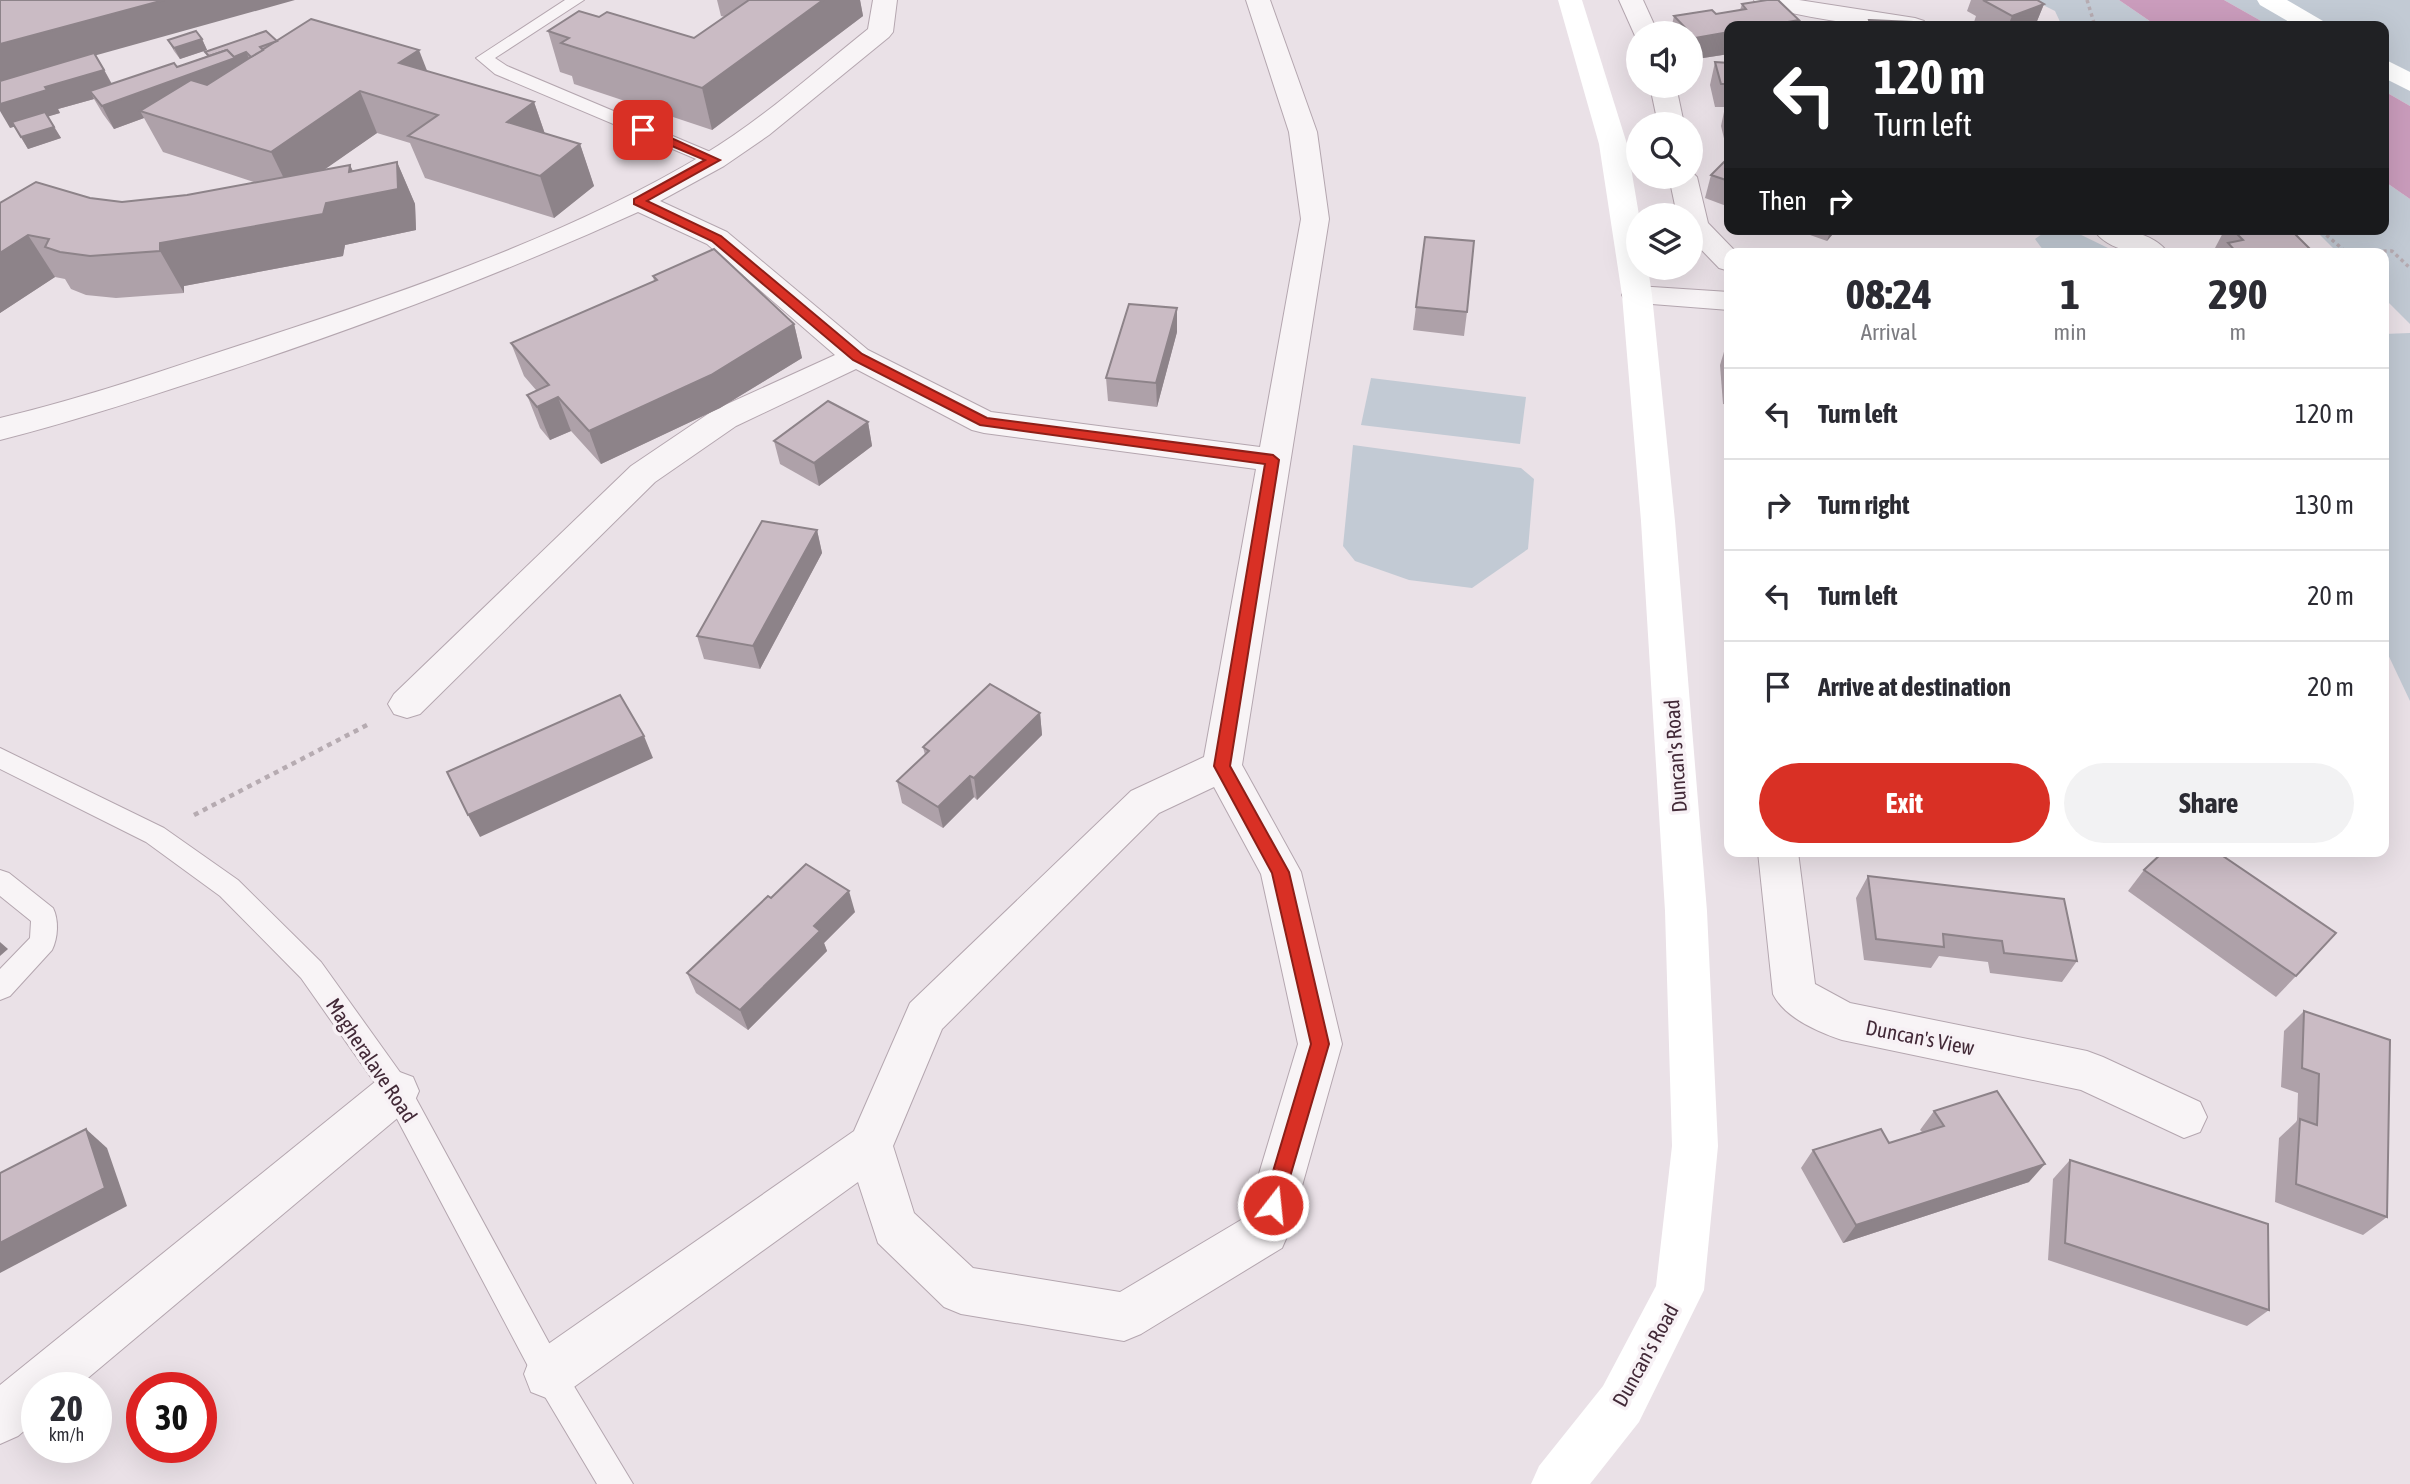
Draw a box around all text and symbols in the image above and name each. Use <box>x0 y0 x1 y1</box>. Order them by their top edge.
map controls <box>1626 21 1703 280</box>
button: sound <box>1626 21 1703 98</box>
text: 120 m <box>1874 48 1985 104</box>
icon: left <box>1759 49 1850 140</box>
pin <box>613 100 673 160</box>
text: Turn left <box>1874 106 1972 143</box>
icon: arrive <box>624 111 662 149</box>
button: search <box>1626 112 1703 189</box>
icon: right <box>1821 182 1859 220</box>
text: Then <box>1759 186 1807 216</box>
button: layers <box>1626 203 1703 280</box>
text: 08:24 <box>1846 270 1932 318</box>
text: 1 <box>2060 270 2080 318</box>
text: 290 <box>2208 270 2267 318</box>
text: Arrival <box>1861 319 1917 345</box>
text: min <box>2054 319 2087 345</box>
text: m <box>2230 319 2246 345</box>
icon: left <box>1759 395 1797 433</box>
text: Turn left <box>1818 399 1898 429</box>
text: 120 m <box>2295 399 2354 429</box>
icon: right <box>1759 486 1797 524</box>
text: Turn right <box>1818 490 1909 520</box>
text: 130 m <box>2295 490 2354 520</box>
icon: left <box>1759 577 1797 615</box>
text: Turn left <box>1818 581 1898 611</box>
text: 20 m <box>2307 581 2354 611</box>
icon: arrive <box>1759 668 1797 706</box>
text: Arrive at destination <box>1818 672 2011 702</box>
text: 20 m <box>2307 672 2354 702</box>
street label: Duncan's Road <box>1659 699 1691 813</box>
button: Exit <box>1759 763 2050 843</box>
button: Share <box>2064 763 2354 843</box>
street label: Magheralave Road <box>322 993 422 1127</box>
street label: Duncan's View <box>1864 1015 1977 1059</box>
position arrow <box>1236 1168 1310 1242</box>
street label: Duncan's Road <box>1607 1300 1683 1410</box>
speed limit sign: 30 <box>126 1372 217 1463</box>
text: 20 <box>50 1388 83 1428</box>
text: km/h <box>49 1424 84 1445</box>

